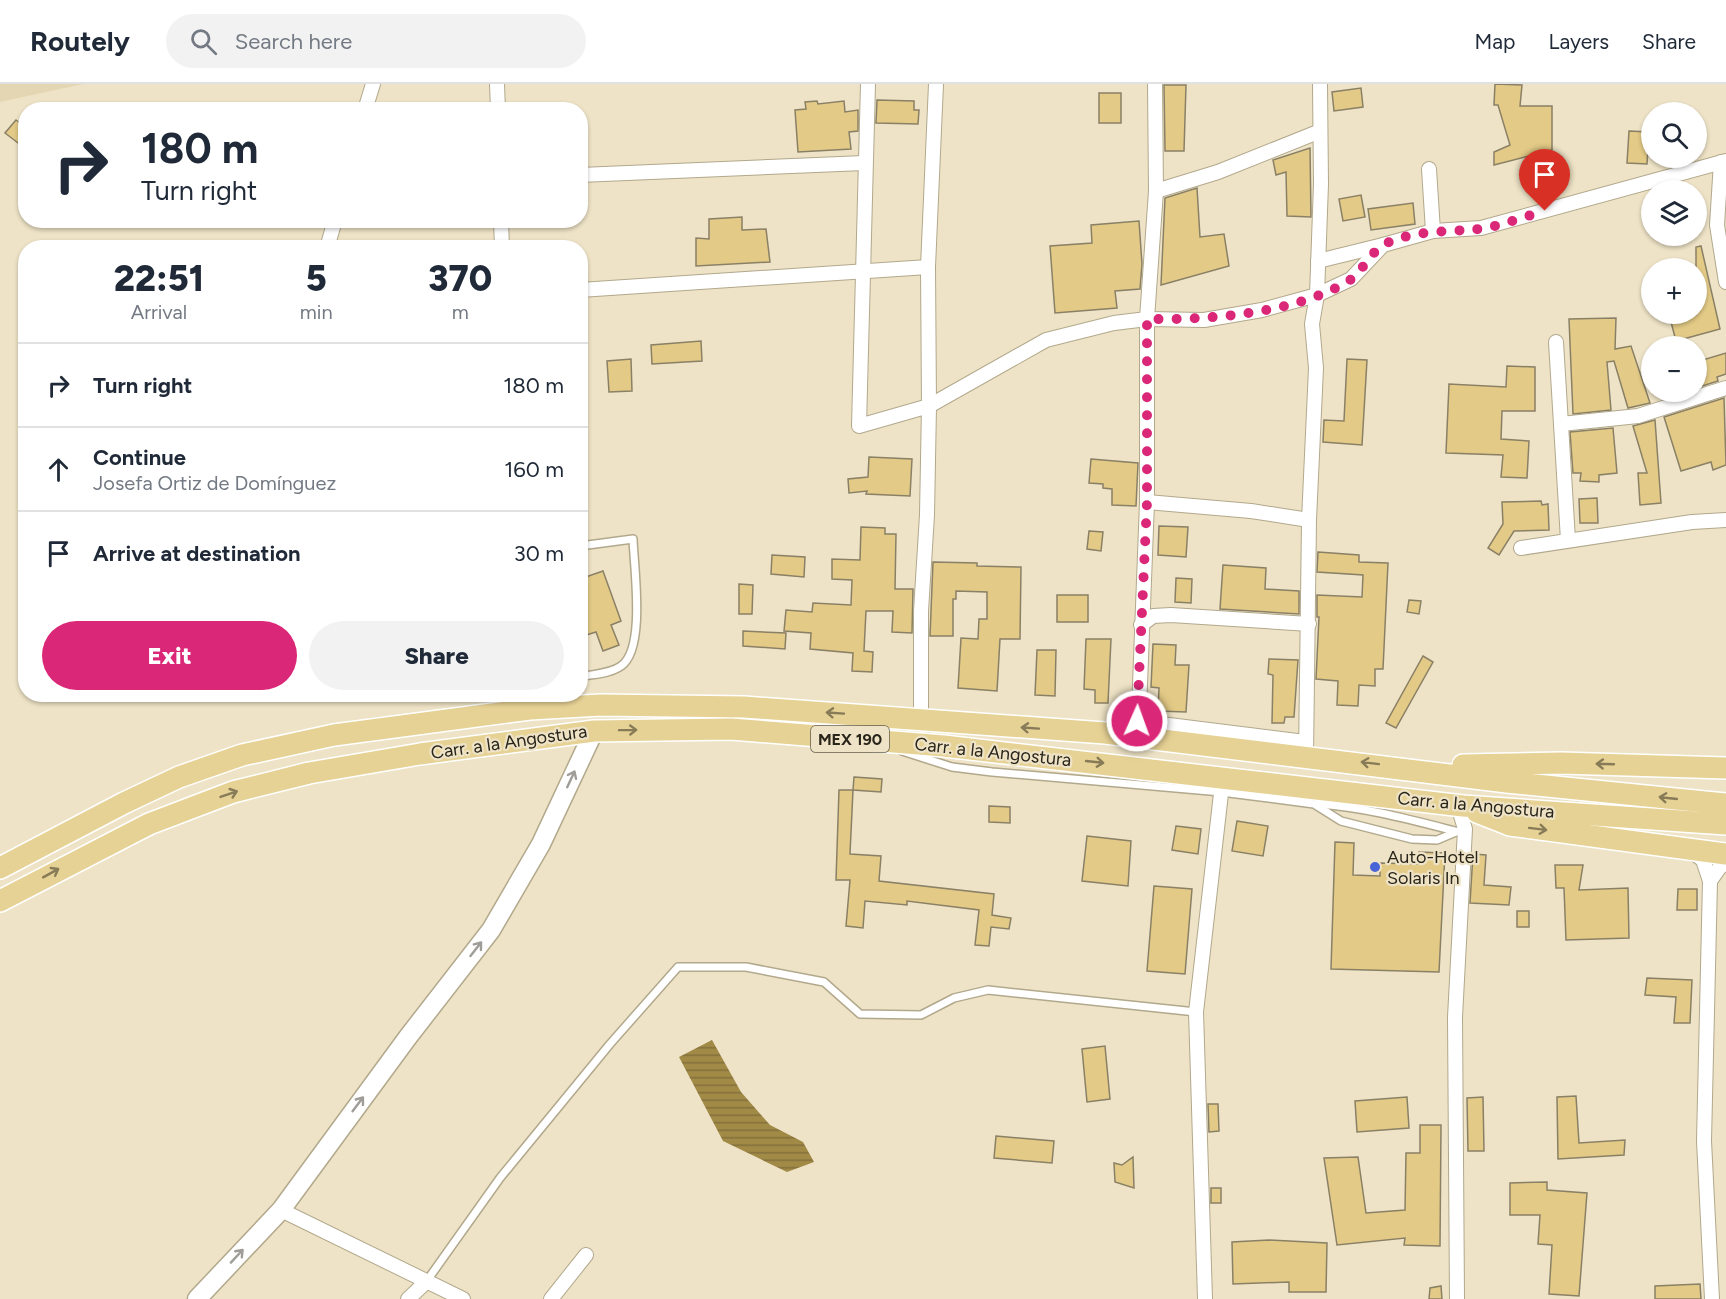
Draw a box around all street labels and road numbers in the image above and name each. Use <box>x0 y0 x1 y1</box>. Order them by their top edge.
street label: Carr. a la Angostura <box>430 720 588 764</box>
road number: MEX 190 <box>811 726 889 752</box>
street label: Carr. a la Angostura <box>914 733 1072 771</box>
street label: Carr. a la Angostura <box>1397 787 1555 823</box>

